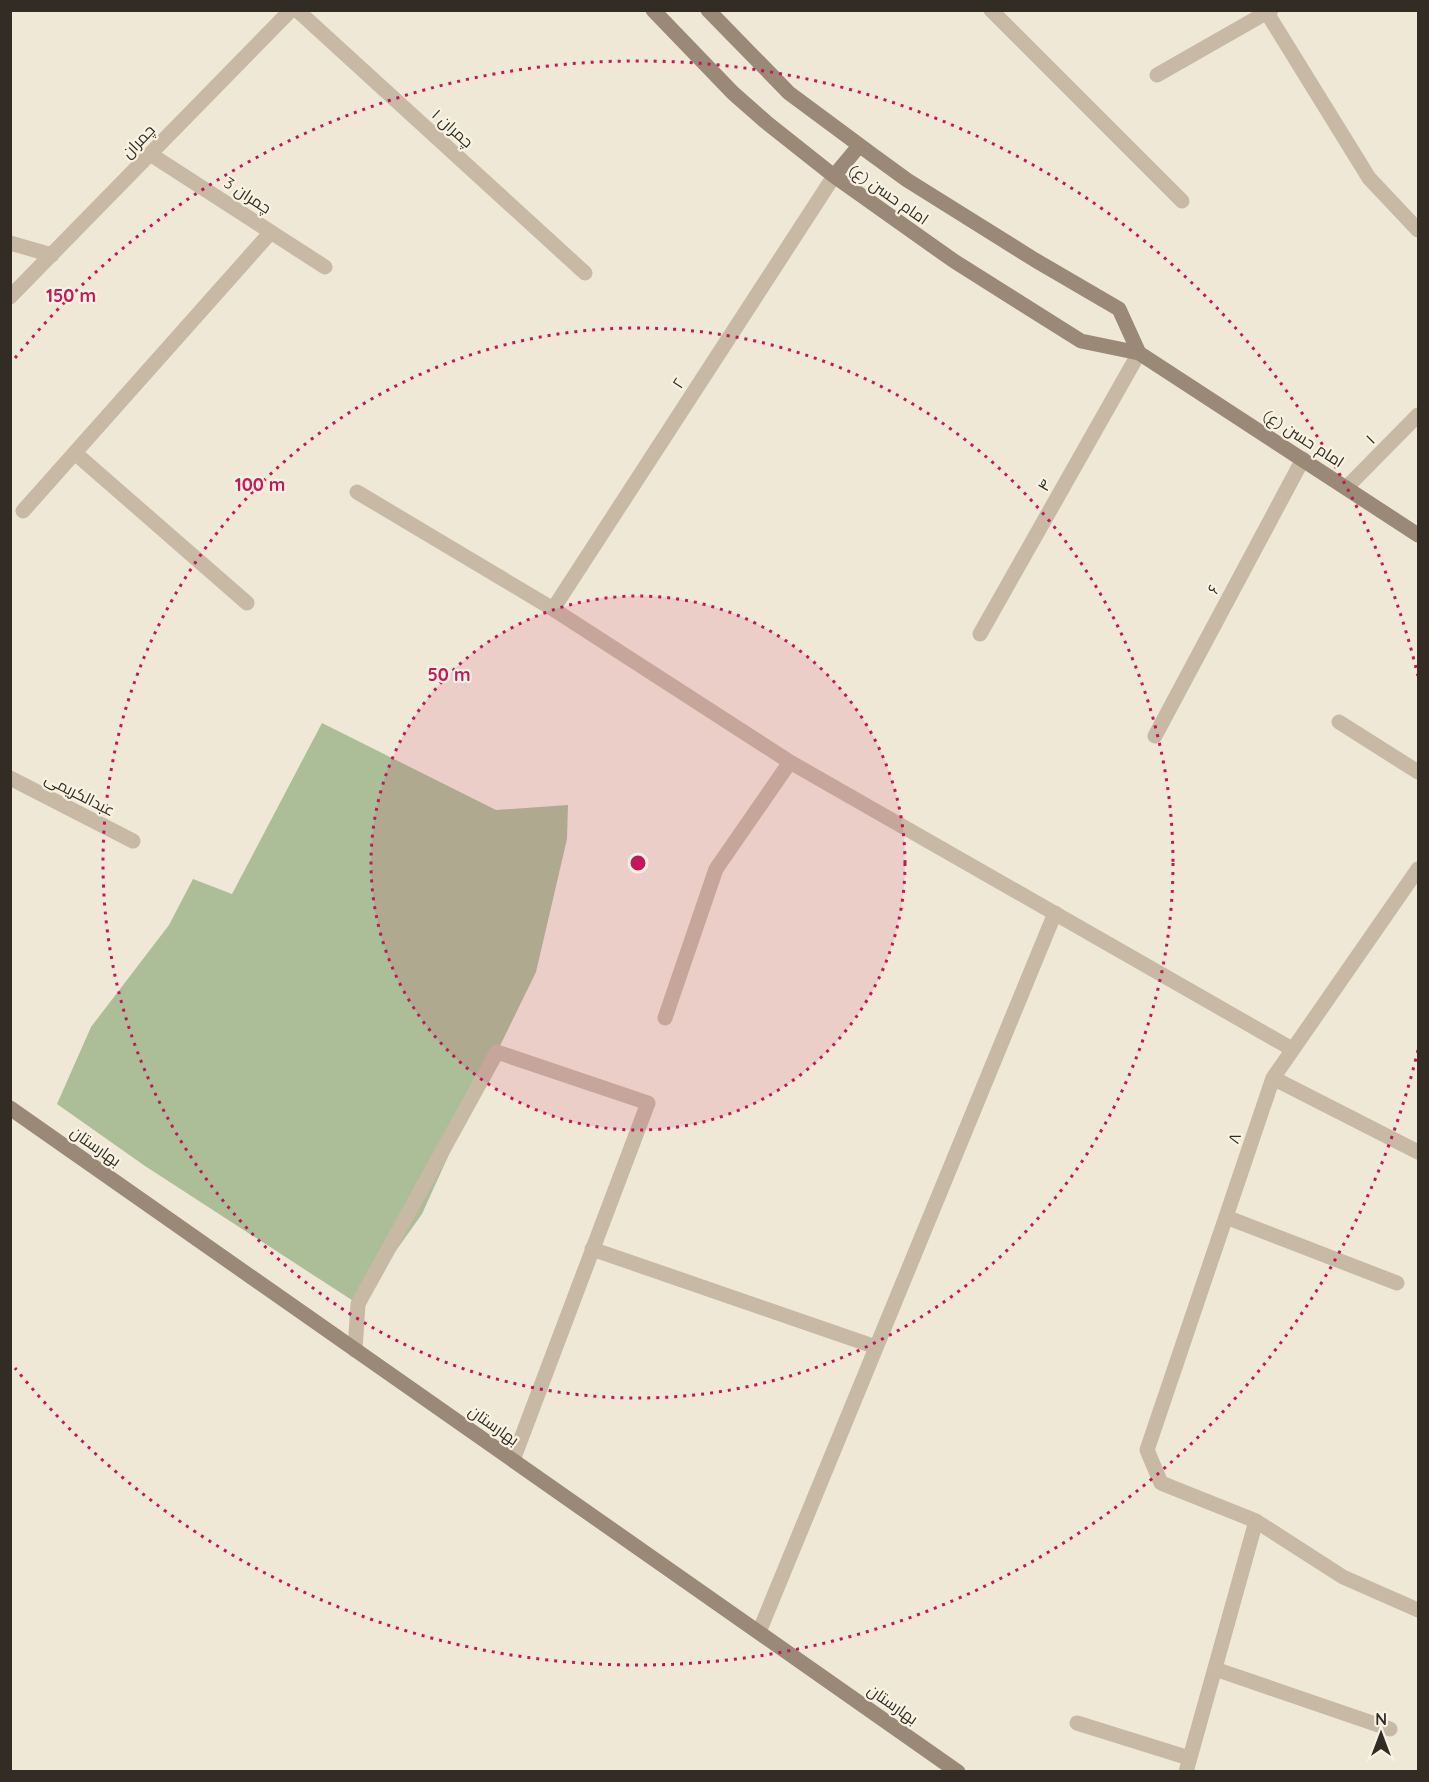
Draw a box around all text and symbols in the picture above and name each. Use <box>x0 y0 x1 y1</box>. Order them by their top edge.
street label: چمران ۱ <box>427 104 478 153</box>
street label: چمران <box>117 120 160 164</box>
street label: امام حسن (ع) <box>844 159 933 230</box>
street label: چمران 3 <box>220 172 275 219</box>
text: 150 m <box>46 284 96 307</box>
street label: ۲ <box>667 374 689 392</box>
street label: امام حسن (ع) <box>1259 404 1348 473</box>
street label: ۱ <box>1361 430 1379 448</box>
text: 100 m <box>235 473 285 496</box>
street label: ۴ <box>1033 475 1055 495</box>
street label: ۶ <box>1202 581 1224 597</box>
text: 50 m <box>427 663 471 686</box>
street label: عبدالکریمی <box>41 768 118 821</box>
centre of rings <box>628 853 648 873</box>
street label: بهارستان <box>66 1121 125 1171</box>
street label: ۸ <box>1223 1130 1245 1146</box>
street label: بهارستان <box>464 1400 523 1450</box>
street label: بهارستان <box>863 1679 922 1729</box>
north arrow <box>1351 1704 1411 1764</box>
text: N <box>1375 1709 1387 1729</box>

